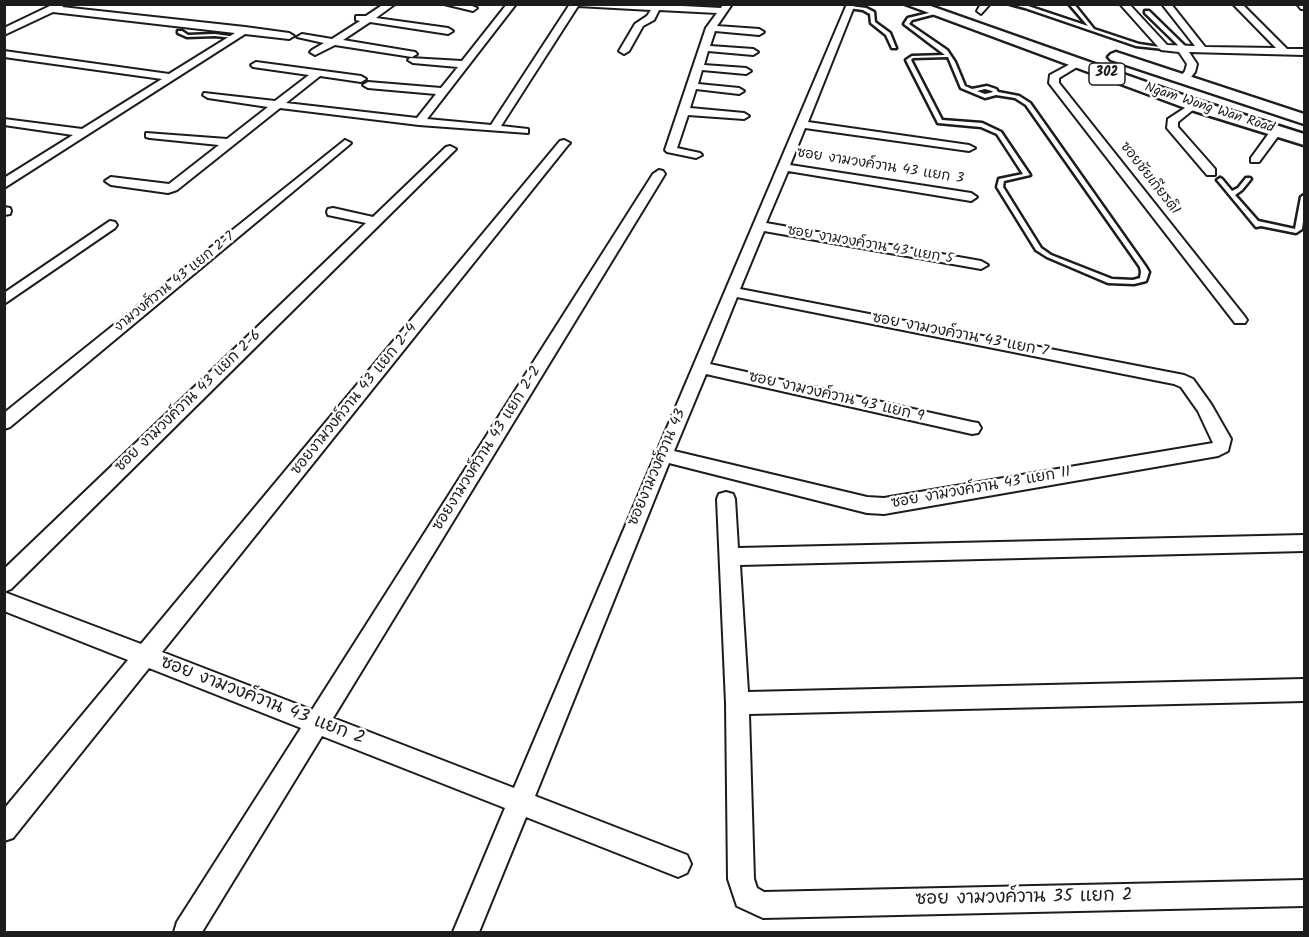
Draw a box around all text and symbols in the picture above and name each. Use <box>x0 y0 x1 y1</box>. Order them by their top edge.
road number: 302 <box>1089 63 1125 85</box>
street label: Ngam Wong Wan Road <box>1142 80 1276 138</box>
street label: ซอยชัยเกียรติ1 <box>1115 139 1183 219</box>
street label: ซอย งามวงค์วาน 43 แยก 3 <box>795 145 965 189</box>
street label: ซอย งามวงค์วาน 43 แยก 5 <box>786 223 954 269</box>
street label: งามวงศ์วาน 43 แยก 2-7 <box>111 229 239 337</box>
street label: ซอย งามวงค์วาน 43 แยก 7 <box>870 310 1050 362</box>
street label: ซอยงามวงค์วาน 43 แยก 2-4 <box>288 320 422 480</box>
street label: ซอย งามวงค์วาน 43 แยก 2-6 <box>112 327 266 477</box>
street label: ซอยงามวงศ์วาน 43 แยก 2-2 <box>430 363 546 535</box>
street label: ซอย งามวงค์วาน 43 แยก 9 <box>746 369 926 427</box>
street label: ซอยงามวงศ์วาน 43 <box>625 407 691 529</box>
street label: ซอย งามวงค์วาน 43 แยก 11 <box>890 464 1072 514</box>
street label: ซอย งามวงค์วาน 43 แยก 2 <box>157 653 367 751</box>
street label: ซอย งามวงค์วาน 35 แยก 2 <box>915 886 1133 912</box>

